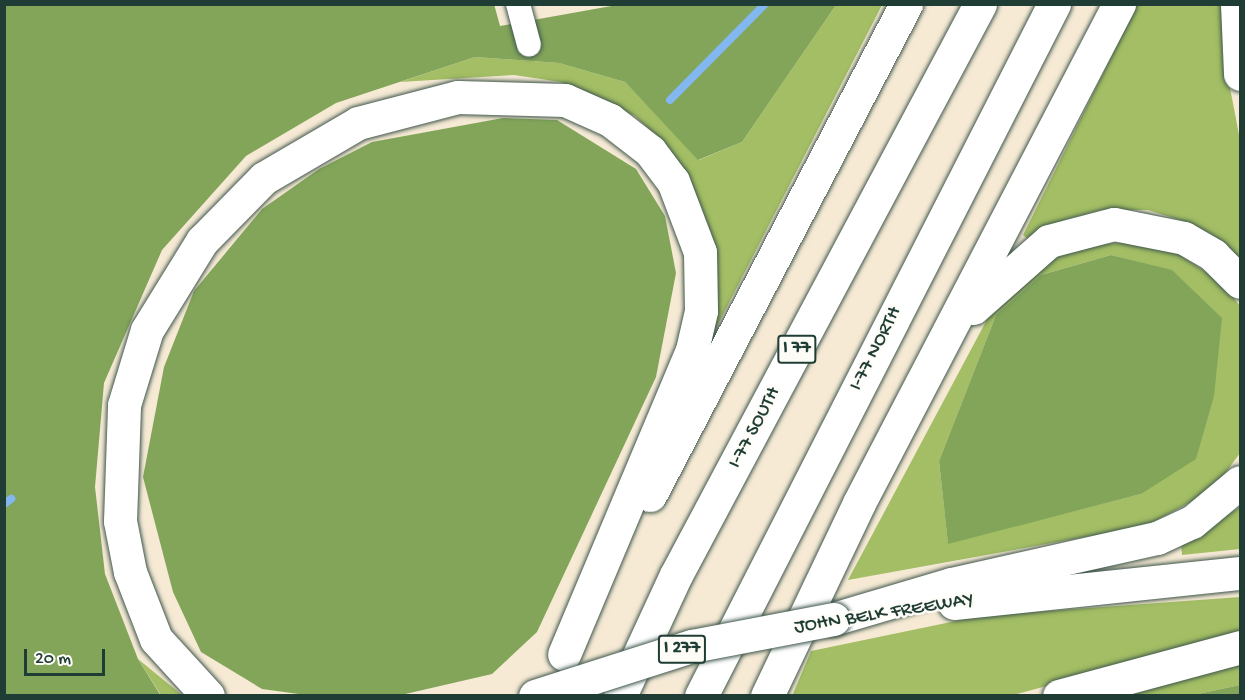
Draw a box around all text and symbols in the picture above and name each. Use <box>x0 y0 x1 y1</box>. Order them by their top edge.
street label: I-77 NORTH <box>845 303 907 395</box>
road number: I 77 <box>776 334 818 364</box>
street label: I-77 SOUTH <box>724 383 786 473</box>
street label: JOHN BELK FREEWAY <box>793 588 975 640</box>
road number: I 277 <box>656 634 708 664</box>
scale bar <box>27 637 108 675</box>
text: 20 m <box>35 649 71 670</box>

